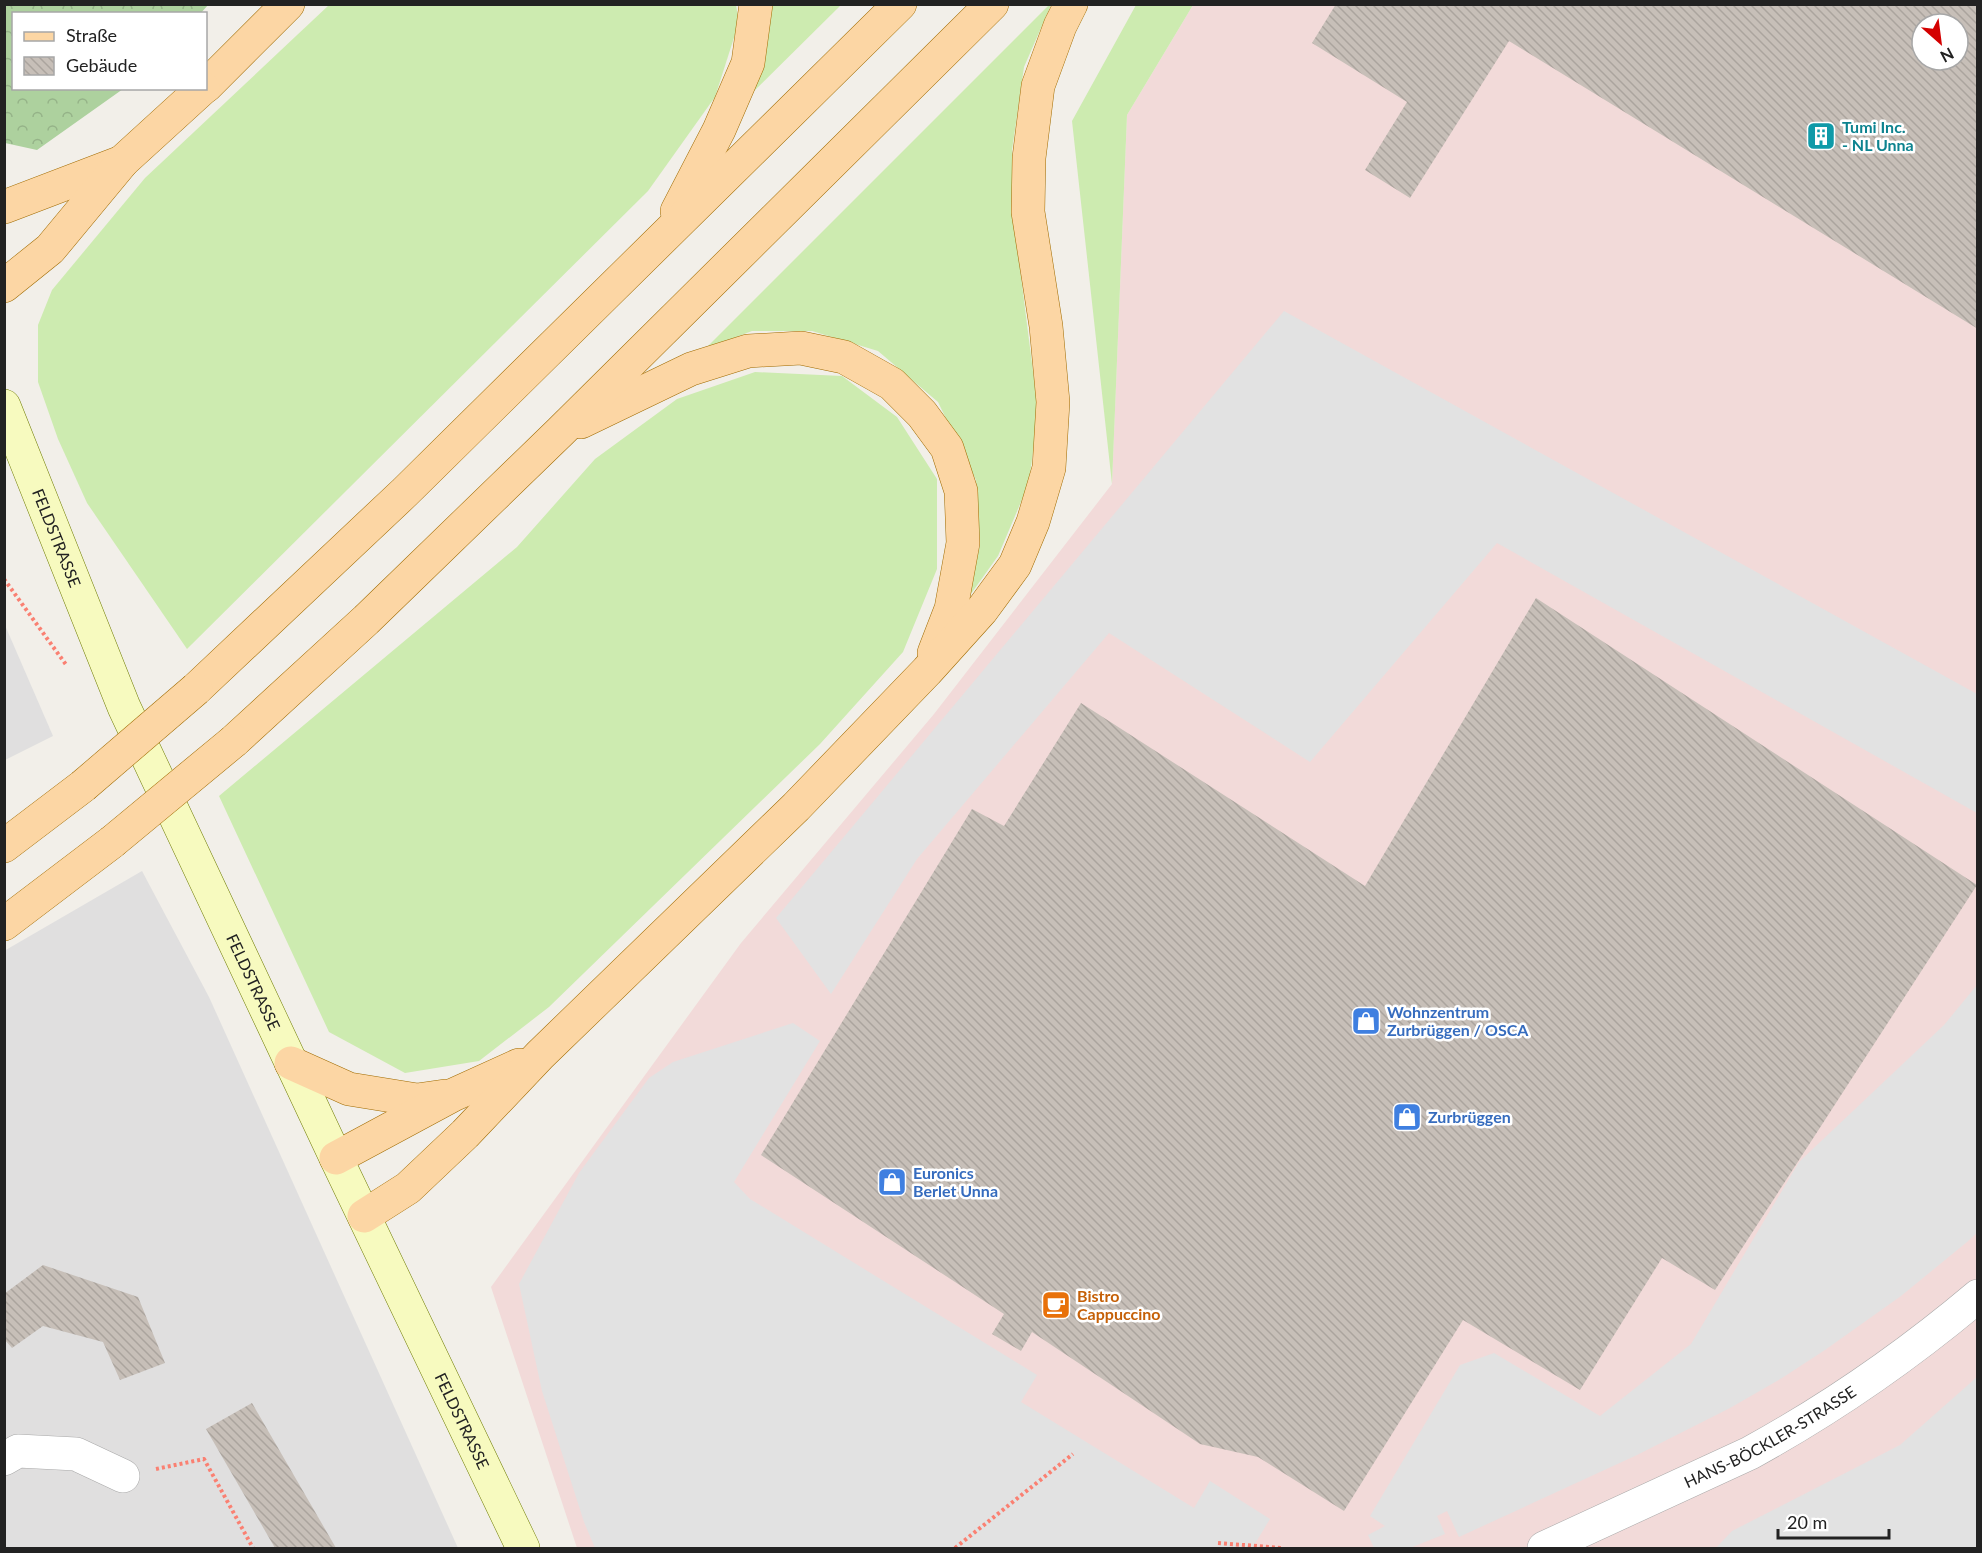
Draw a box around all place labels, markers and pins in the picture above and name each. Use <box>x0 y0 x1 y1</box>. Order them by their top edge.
place label: Tumi Inc. - NL Unna <box>1842 117 1914 154</box>
building icon: Tumi Inc. - NL Unna <box>1805 120 1837 152</box>
place label: Wohnzentrum Zurbrüggen / OSCA <box>1387 1002 1529 1039</box>
shop icon: Wohnzentrum Zurbrüggen / OSCA <box>1350 1005 1382 1037</box>
shop icon: Zurbrüggen <box>1391 1101 1423 1133</box>
place label: Zurbrüggen <box>1428 1107 1511 1126</box>
place label: Euronics Berlet Unna <box>913 1163 998 1200</box>
shop icon: Euronics Berlet Unna <box>876 1166 908 1198</box>
place label: Bistro Cappuccino <box>1077 1286 1160 1323</box>
cafe icon: Bistro Cappuccino <box>1040 1289 1072 1321</box>

